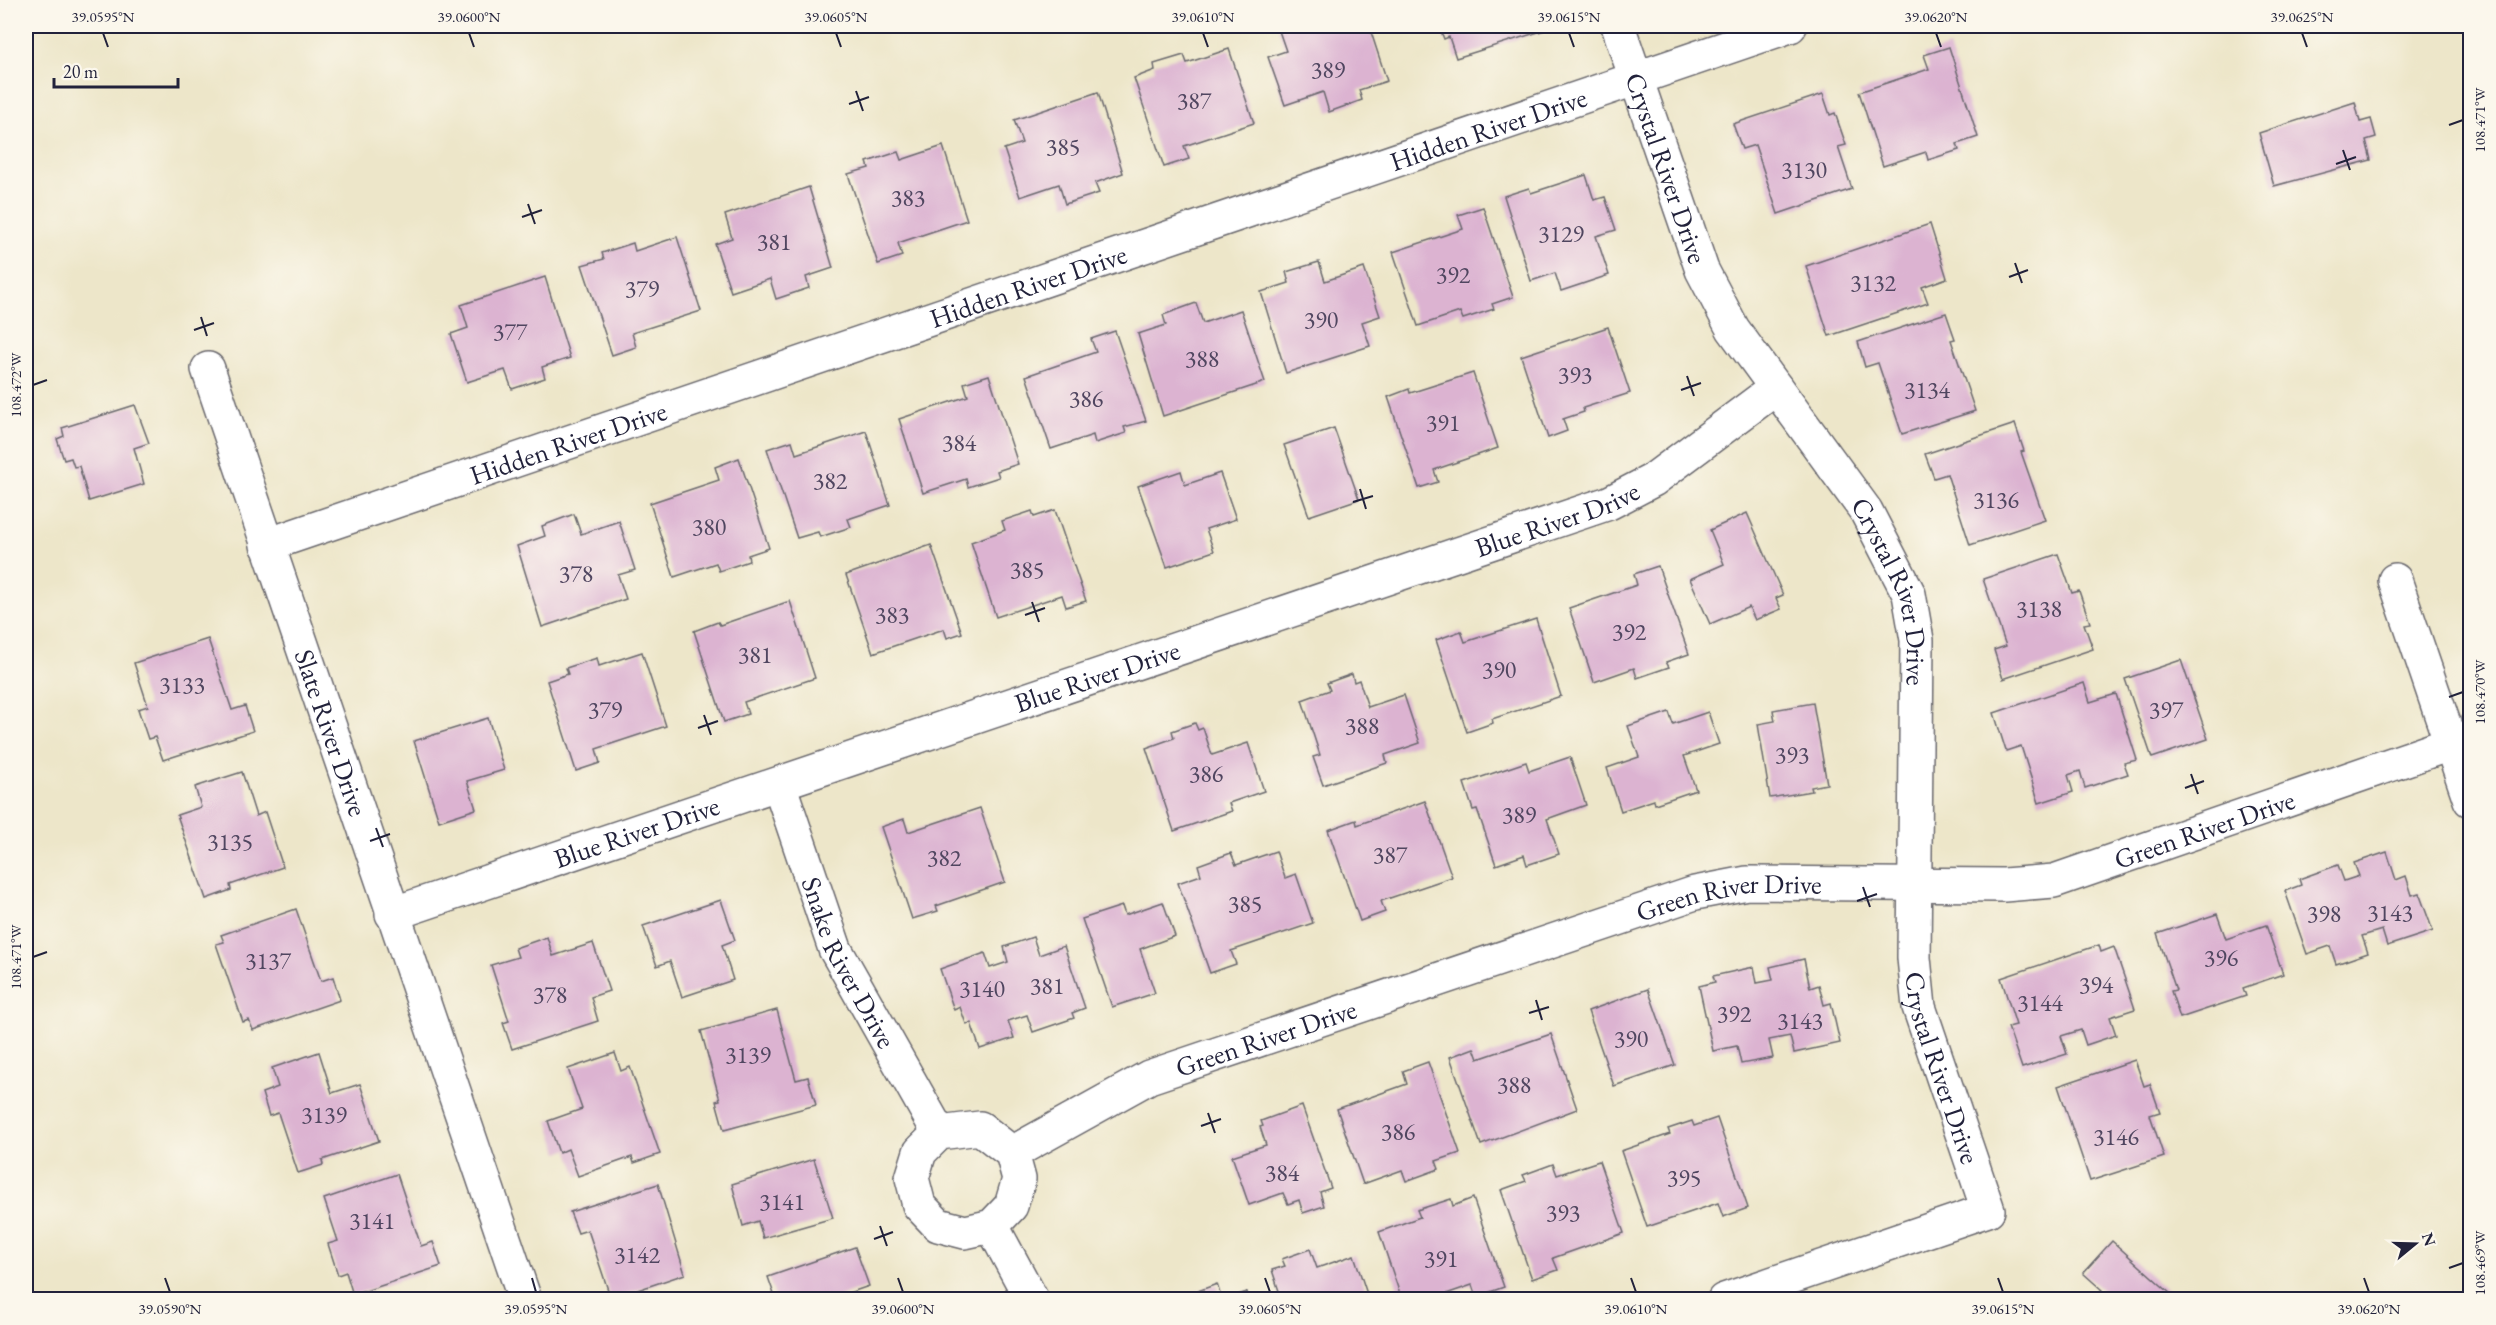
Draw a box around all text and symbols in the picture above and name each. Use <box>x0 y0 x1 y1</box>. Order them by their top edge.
text: 39.0595°N <box>72 7 135 26</box>
text: 39.0600°N <box>438 7 501 26</box>
text: 39.0605°N <box>805 7 868 26</box>
text: 39.0610°N <box>1172 7 1235 26</box>
text: 39.0615°N <box>1538 7 1601 26</box>
text: 39.0620°N <box>1905 7 1968 26</box>
text: 39.0625°N <box>2271 7 2334 26</box>
scale bar <box>54 51 178 89</box>
house number: 389 <box>1311 54 1346 85</box>
text: 20 m <box>63 60 98 83</box>
street label: Crystal River Drive <box>1618 68 1716 268</box>
street label: Hidden River Drive <box>1385 79 1591 179</box>
house number: 387 <box>1177 85 1212 116</box>
text: 108.471°W <box>2470 87 2489 152</box>
house number: 385 <box>1046 131 1080 162</box>
house number: 3130 <box>1781 154 1827 185</box>
house number: 383 <box>891 182 925 213</box>
house number: 3129 <box>1538 218 1585 249</box>
house number: 381 <box>757 226 791 257</box>
street label: Hidden River Drive <box>925 236 1131 335</box>
house number: 392 <box>1436 259 1471 290</box>
house number: 3132 <box>1850 267 1897 298</box>
house number: 379 <box>625 273 660 304</box>
house number: 390 <box>1304 304 1338 335</box>
house number: 377 <box>493 316 528 347</box>
house number: 388 <box>1185 343 1219 374</box>
text: 108.472°W <box>6 352 25 417</box>
house number: 393 <box>1558 359 1592 390</box>
house number: 3134 <box>1904 374 1951 405</box>
house number: 386 <box>1069 383 1103 414</box>
street label: Hidden River Drive <box>465 393 671 492</box>
house number: 391 <box>1426 407 1460 438</box>
house number: 384 <box>942 427 977 458</box>
house number: 382 <box>813 465 848 496</box>
street label: Blue River Drive <box>1470 473 1645 565</box>
house number: 3136 <box>1973 484 2019 515</box>
street label: Crystal River Drive <box>1844 489 1936 686</box>
house number: 380 <box>692 511 726 542</box>
house number: 385 <box>1010 554 1044 585</box>
house number: 378 <box>559 558 593 589</box>
house number: 3138 <box>2016 593 2062 624</box>
house number: 383 <box>875 599 909 630</box>
house number: 392 <box>1612 616 1647 647</box>
street label: Blue River Drive <box>1010 632 1184 720</box>
house number: 381 <box>738 639 772 670</box>
street label: Slate River Drive <box>287 645 376 820</box>
house number: 390 <box>1482 654 1516 685</box>
text: 108.470°W <box>2470 659 2489 724</box>
house number: 3133 <box>159 669 205 700</box>
house number: 379 <box>588 694 623 725</box>
house number: 397 <box>2149 694 2184 725</box>
house number: 388 <box>1345 710 1379 741</box>
house number: 393 <box>1775 739 1809 770</box>
house number: 386 <box>1189 758 1223 789</box>
street label: Green River Drive <box>2109 782 2299 876</box>
street label: Blue River Drive <box>549 787 724 876</box>
house number: 389 <box>1502 799 1537 830</box>
house number: 3135 <box>207 826 253 857</box>
house number: 387 <box>1373 839 1408 870</box>
house number: 382 <box>927 842 962 873</box>
street label: Green River Drive <box>1631 865 1822 929</box>
street label: Snake River Drive <box>794 872 905 1054</box>
house number: 385 <box>1228 888 1262 919</box>
house number: 3143 <box>2367 897 2413 928</box>
house number: 398 <box>2307 898 2341 929</box>
text: 108.471°W <box>6 924 25 989</box>
house number: 396 <box>2204 942 2238 973</box>
house number: 3137 <box>245 945 292 976</box>
house number: 394 <box>2079 969 2114 1000</box>
house number: 381 <box>1030 970 1064 1001</box>
street label: Crystal River Drive <box>1898 970 1988 1168</box>
house number: 3140 <box>959 973 1005 1004</box>
house number: 378 <box>533 979 567 1010</box>
house number: 3144 <box>2017 987 2064 1018</box>
street label: Green River Drive <box>1171 991 1361 1084</box>
house number: 392 <box>1717 998 1752 1029</box>
house number: 3143 <box>1777 1005 1823 1036</box>
house number: 390 <box>1614 1023 1648 1054</box>
house number: 3139 <box>725 1039 772 1070</box>
house number: 388 <box>1497 1069 1531 1100</box>
house number: 3139 <box>301 1099 348 1130</box>
house number: 386 <box>1381 1116 1415 1147</box>
house number: 3146 <box>2093 1121 2139 1152</box>
house number: 384 <box>1265 1157 1300 1188</box>
house number: 395 <box>1667 1162 1701 1193</box>
house number: 3141 <box>759 1186 805 1217</box>
house number: 393 <box>1546 1197 1580 1228</box>
house number: 3141 <box>349 1205 395 1236</box>
north arrow <box>2385 1214 2445 1274</box>
text: N <box>2417 1230 2441 1249</box>
text: 108.469°W <box>2470 1230 2489 1295</box>
house number: 3142 <box>614 1239 661 1270</box>
house number: 391 <box>1424 1243 1458 1274</box>
text: 39.0590°N <box>139 1299 202 1318</box>
text: 39.0595°N <box>505 1299 568 1318</box>
text: 39.0600°N <box>872 1299 935 1318</box>
text: 39.0605°N <box>1239 1299 1302 1318</box>
text: 39.0610°N <box>1605 1299 1668 1318</box>
text: 39.0615°N <box>1972 1299 2035 1318</box>
text: 39.0620°N <box>2338 1299 2401 1318</box>

